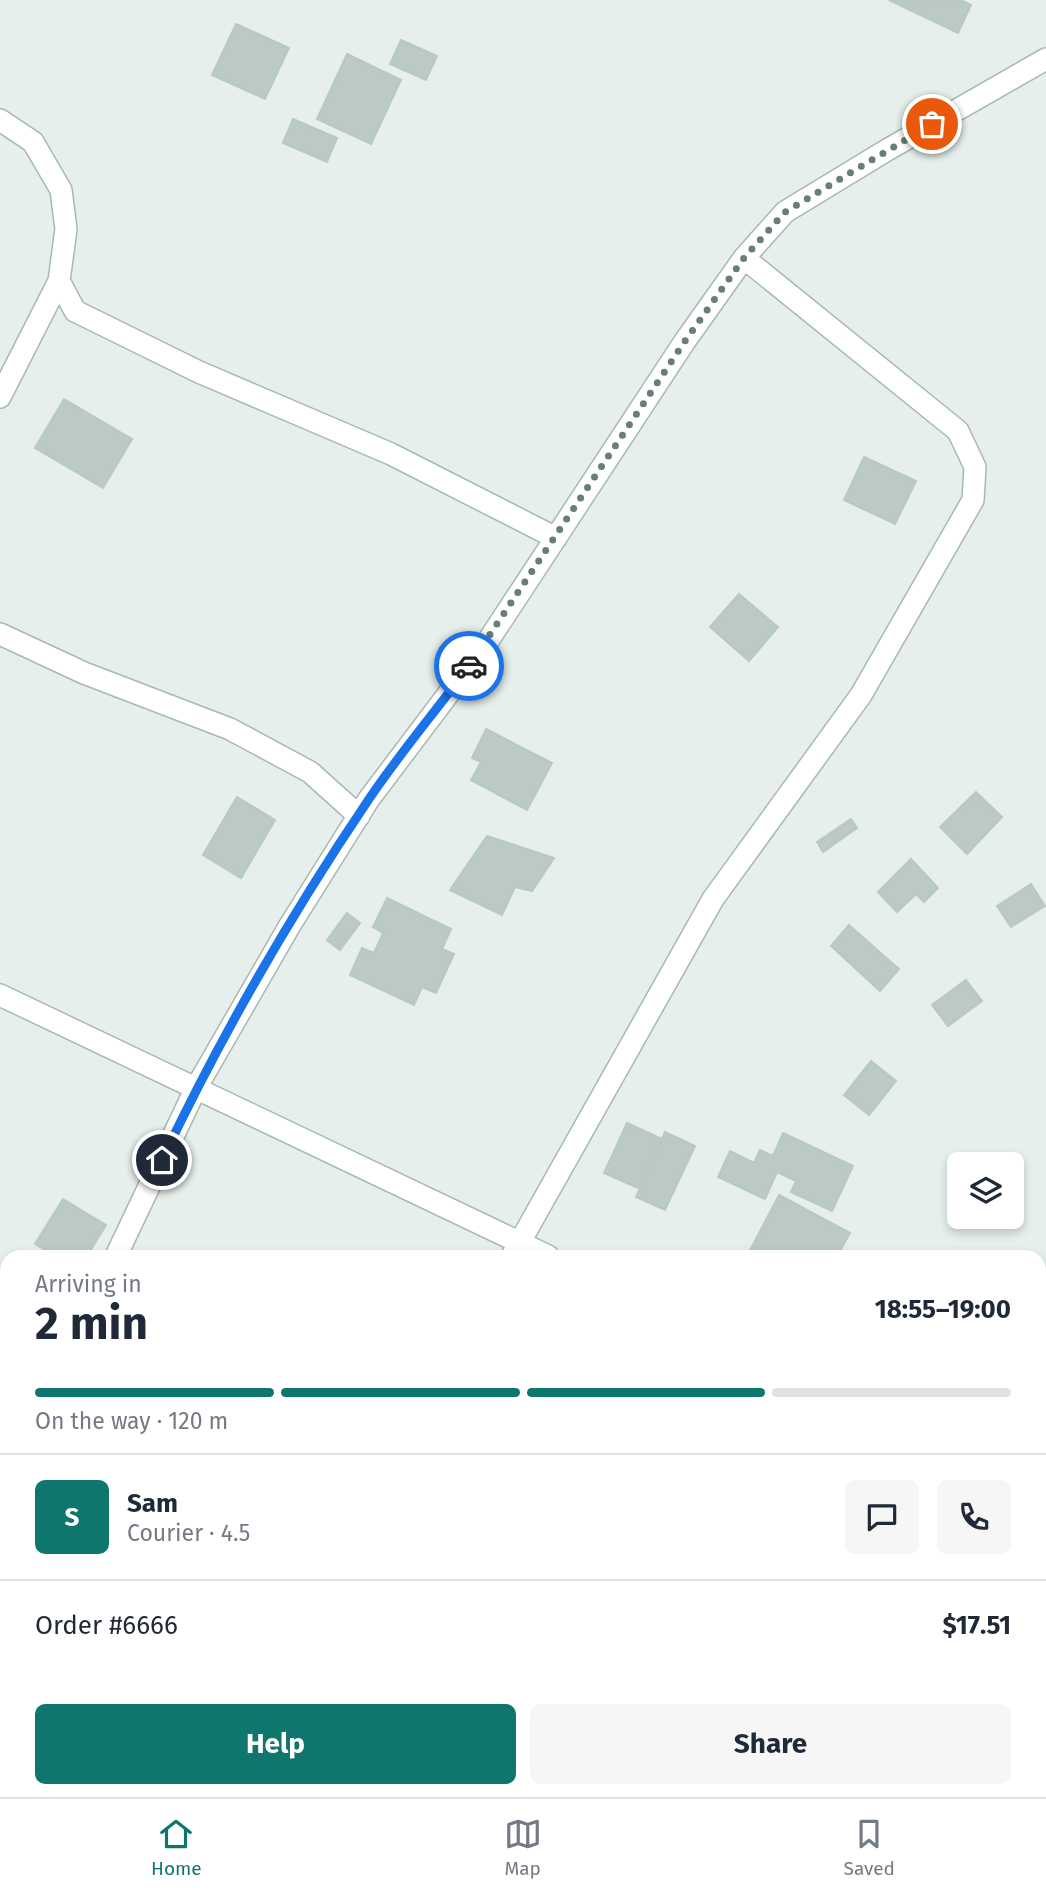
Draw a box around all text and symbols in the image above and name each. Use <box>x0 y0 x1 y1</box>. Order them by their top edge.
pin <box>902 94 962 154</box>
icon: bag <box>913 105 951 143</box>
courier <box>434 631 504 701</box>
icon: car <box>450 647 488 685</box>
pin <box>132 1130 192 1190</box>
icon: home <box>143 1141 181 1179</box>
map controls <box>947 1152 1024 1229</box>
button: layers <box>947 1152 1024 1229</box>
text: Arriving in <box>35 1270 142 1298</box>
text: 18:55–19:00 <box>875 1294 1011 1325</box>
text: 2 min <box>35 1296 148 1351</box>
text: On the way · 120 m <box>35 1407 228 1435</box>
button: chat <box>845 1480 919 1554</box>
button: phone <box>937 1480 1011 1554</box>
text: Sam <box>127 1488 178 1519</box>
text: S <box>65 1502 79 1533</box>
text: Courier · 4.5 <box>127 1519 250 1547</box>
text: Order #6666 <box>35 1610 178 1641</box>
text: $17.51 <box>942 1610 1011 1641</box>
button: Help <box>35 1704 516 1784</box>
button: Share <box>530 1704 1011 1784</box>
tab: Home <box>151 1815 202 1880</box>
tab: Map <box>504 1815 542 1880</box>
tab: Saved <box>844 1815 895 1880</box>

